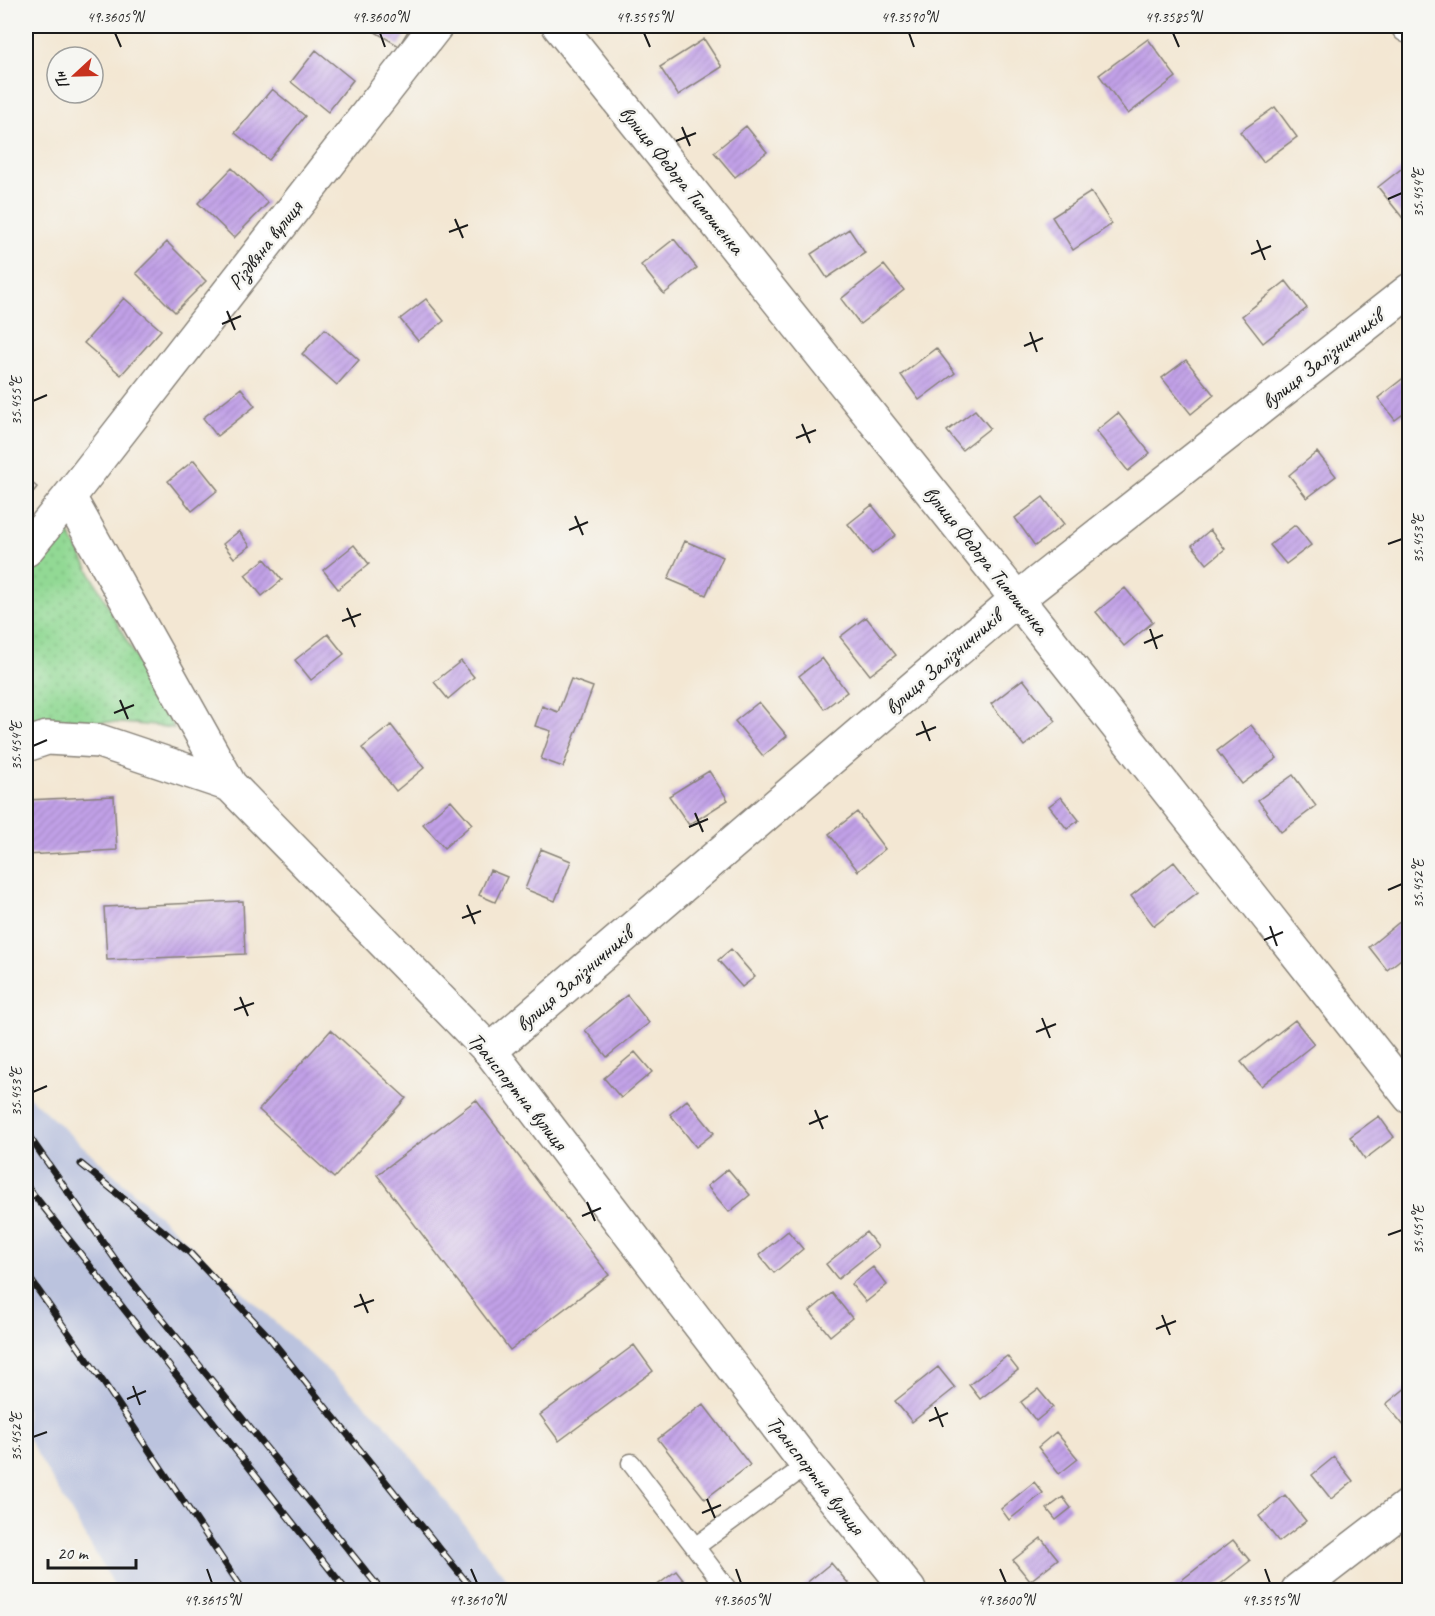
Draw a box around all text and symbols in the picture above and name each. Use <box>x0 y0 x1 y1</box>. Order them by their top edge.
text: 49.3605°N <box>87 8 146 27</box>
text: 49.3600°N <box>352 8 411 27</box>
text: 49.3595°N <box>616 8 675 27</box>
text: 49.3590°N <box>881 8 940 27</box>
text: 49.3585°N <box>1145 8 1204 27</box>
north arrow <box>45 45 105 105</box>
text: Пн <box>49 68 74 92</box>
street label: вулиця Федора Тимошенка <box>614 100 751 261</box>
text: 35.454°E <box>1409 166 1428 217</box>
street label: Різдвяна вулиця <box>222 194 309 295</box>
street label: вулиця Залізничників <box>1256 301 1392 415</box>
text: 35.455°E <box>7 374 26 425</box>
street label: вулиця Федора Тимошенка <box>918 480 1055 641</box>
text: 35.453°E <box>1409 512 1428 563</box>
street label: вулиця Залізничників <box>879 601 1011 721</box>
text: 35.454°E <box>7 719 26 770</box>
text: 35.452°E <box>1409 857 1428 908</box>
street label: вулиця Залізничників <box>510 918 642 1038</box>
street label: Транспортна вулиця <box>463 1027 575 1157</box>
text: 35.453°E <box>7 1065 26 1116</box>
text: 35.451°E <box>1409 1203 1428 1254</box>
text: 35.452°E <box>7 1410 26 1461</box>
street label: Транспортна вулиця <box>761 1410 872 1541</box>
scale bar <box>48 1532 136 1570</box>
text: 20 m <box>57 1542 90 1564</box>
text: 49.3615°N <box>184 1591 243 1610</box>
text: 49.3610°N <box>449 1591 508 1610</box>
text: 49.3605°N <box>713 1591 772 1610</box>
text: 49.3600°N <box>978 1591 1037 1610</box>
text: 49.3595°N <box>1242 1591 1301 1610</box>

